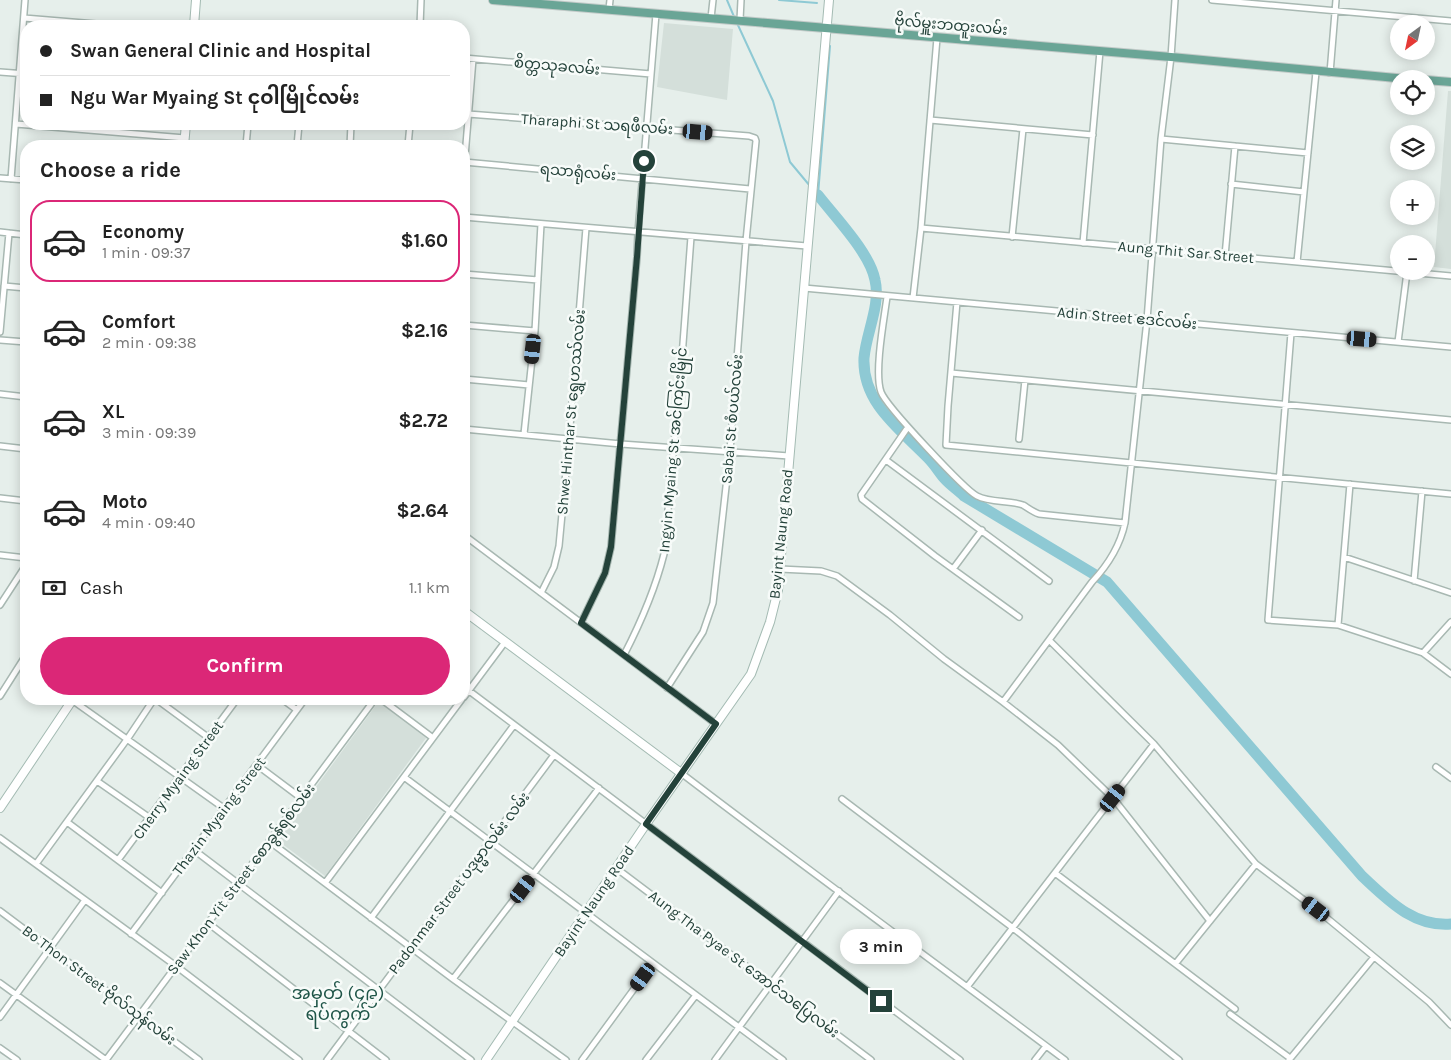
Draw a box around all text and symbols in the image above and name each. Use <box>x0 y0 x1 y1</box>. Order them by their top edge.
street label: ဗိုလ်မှူးဘထူးလမ်း <box>893 10 1008 42</box>
north arrow <box>1390 15 1435 60</box>
map controls <box>1390 15 1435 280</box>
text: Swan General Clinic and Hospital <box>70 40 371 62</box>
street label: စိတ္တသုခလမ်း <box>513 52 601 82</box>
button: locate <box>1390 70 1435 115</box>
text: Ngu War Myaing St ငုဝါမြိုင်လမ်း <box>70 87 360 109</box>
street label: Tharaphi St သရဖီလမ်း <box>520 109 674 141</box>
car <box>682 123 713 141</box>
button: layers <box>1390 125 1435 170</box>
route start <box>633 150 655 172</box>
text: Choose a ride <box>40 157 181 183</box>
street label: ရသာရုံလမ်း <box>539 159 617 187</box>
button: + <box>1390 180 1435 225</box>
icon: car <box>42 219 87 264</box>
text: Economy <box>102 221 184 243</box>
text: $1.60 <box>400 230 448 252</box>
button: − <box>1390 235 1435 280</box>
street label: Aung Thit Sar Street <box>1117 237 1255 267</box>
text: 1 min · 09:37 <box>102 243 190 262</box>
street label: Adin Street ဧဒင်လမ်း <box>1056 302 1198 333</box>
street label: Shwe Hinthar St ရွှေဟဿ်လမ်း <box>552 308 592 516</box>
icon: car <box>42 309 87 354</box>
text: Comfort <box>102 311 176 333</box>
text: $2.16 <box>401 320 448 342</box>
car <box>1346 330 1377 348</box>
text: 2 min · 09:38 <box>102 333 197 352</box>
car <box>523 333 542 365</box>
street label: Ingyin Myaing St အင်ကြင်းမြိုင် <box>654 346 694 554</box>
street label: Sabai St စံပယ်လမ်း <box>716 353 747 485</box>
icon: car <box>42 399 87 444</box>
text: XL <box>102 401 124 423</box>
text: $2.72 <box>398 410 448 432</box>
text: 3 min · 09:39 <box>102 423 196 442</box>
street label: Bayint Naung Road <box>765 468 797 600</box>
icon: car <box>42 489 87 534</box>
text: Moto <box>102 491 148 513</box>
text: $2.64 <box>396 500 448 522</box>
text: 4 min · 09:40 <box>102 513 195 532</box>
icon: cash <box>40 574 68 602</box>
text: Cash <box>80 577 124 599</box>
text: 1.1 km <box>409 578 450 597</box>
button: Confirm <box>40 637 450 695</box>
street label: Cherry Myaing Street <box>129 717 227 843</box>
street label: Thazin Myaing Street <box>169 753 270 879</box>
street label: Saw Khon Yit Street စောခွန်ရစ်လမ်း <box>162 779 321 980</box>
car <box>1097 782 1128 814</box>
street label: Padonmar Street ပဒုမ္မာလမ်း လမ်း <box>384 788 536 980</box>
street label: Bayint Naung Road <box>550 842 638 960</box>
car <box>507 873 538 905</box>
street label: Aung Tha Pyae St အောင်သပြေလမ်း <box>643 886 843 1044</box>
car <box>1299 894 1332 924</box>
street label: Bo Thon Street ဗိုလ်သုန်လမ်း <box>17 920 180 1051</box>
callout: 3 min <box>840 928 922 964</box>
text: 3 min <box>859 937 903 956</box>
car <box>628 960 657 994</box>
district label: အမှတ် (၄၉) ရပ်ကွက် <box>292 980 384 1029</box>
route end <box>870 990 892 1012</box>

